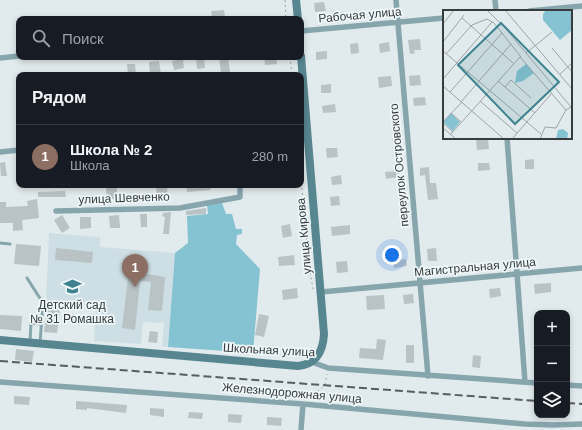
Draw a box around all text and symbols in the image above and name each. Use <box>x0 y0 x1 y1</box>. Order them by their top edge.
street label: Рабочая улица <box>318 4 402 26</box>
inset map <box>443 10 572 139</box>
search box <box>16 16 304 60</box>
icon: search <box>30 27 52 49</box>
text: Поиск <box>62 30 104 47</box>
text: Рядом <box>32 88 87 107</box>
street label: переулок Островского <box>387 102 411 227</box>
text: Школа № 2 <box>70 141 152 158</box>
text: 1 <box>41 149 49 164</box>
text: 280 m <box>252 149 288 164</box>
text: Школа <box>70 158 110 173</box>
street label: улица Шевченко <box>78 189 170 207</box>
street label: улица Кирова <box>294 197 314 275</box>
your location <box>382 245 402 265</box>
pin: 1 <box>122 254 148 287</box>
street label: Магистральная улица <box>414 255 537 279</box>
school or university icon: Детский сад № 31 Ромашка <box>62 276 82 296</box>
place label: Детский сад № 31 Ромашка <box>30 298 114 326</box>
map controls <box>534 310 570 418</box>
button: + <box>534 310 570 346</box>
street label: Школьная улица <box>223 341 316 359</box>
button: − <box>534 346 570 382</box>
street label: Железнодорожная улица <box>222 380 363 406</box>
button: layers <box>534 382 570 418</box>

